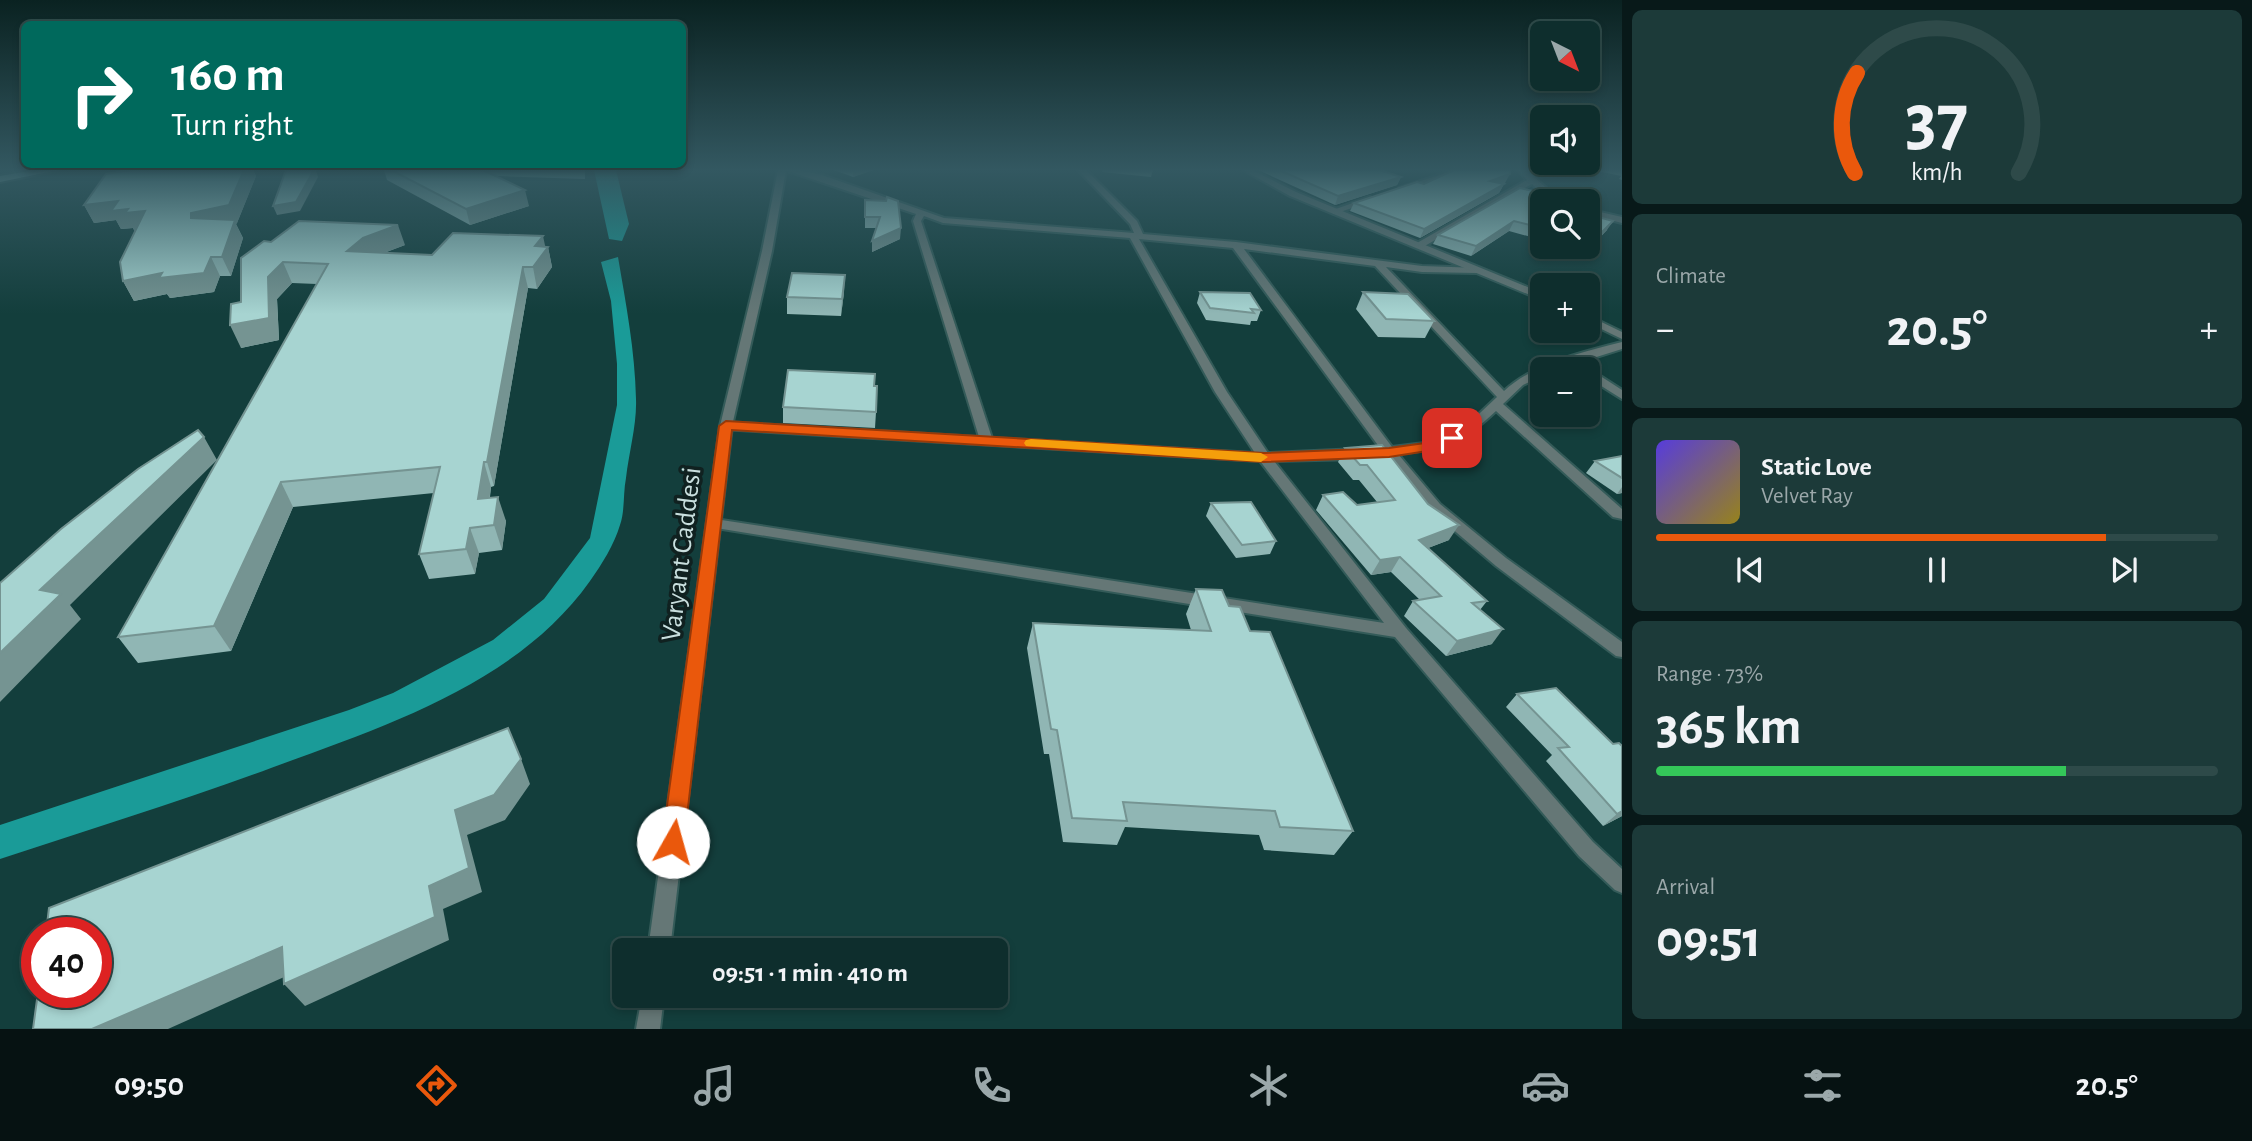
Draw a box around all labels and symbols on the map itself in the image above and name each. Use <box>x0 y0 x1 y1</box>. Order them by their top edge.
north arrow <box>1530 21 1600 91</box>
pin <box>1422 408 1482 468</box>
street label: Varyant Caddesi <box>657 466 707 643</box>
position arrow <box>636 805 710 879</box>
speed limit sign: 40 <box>21 917 112 1008</box>

